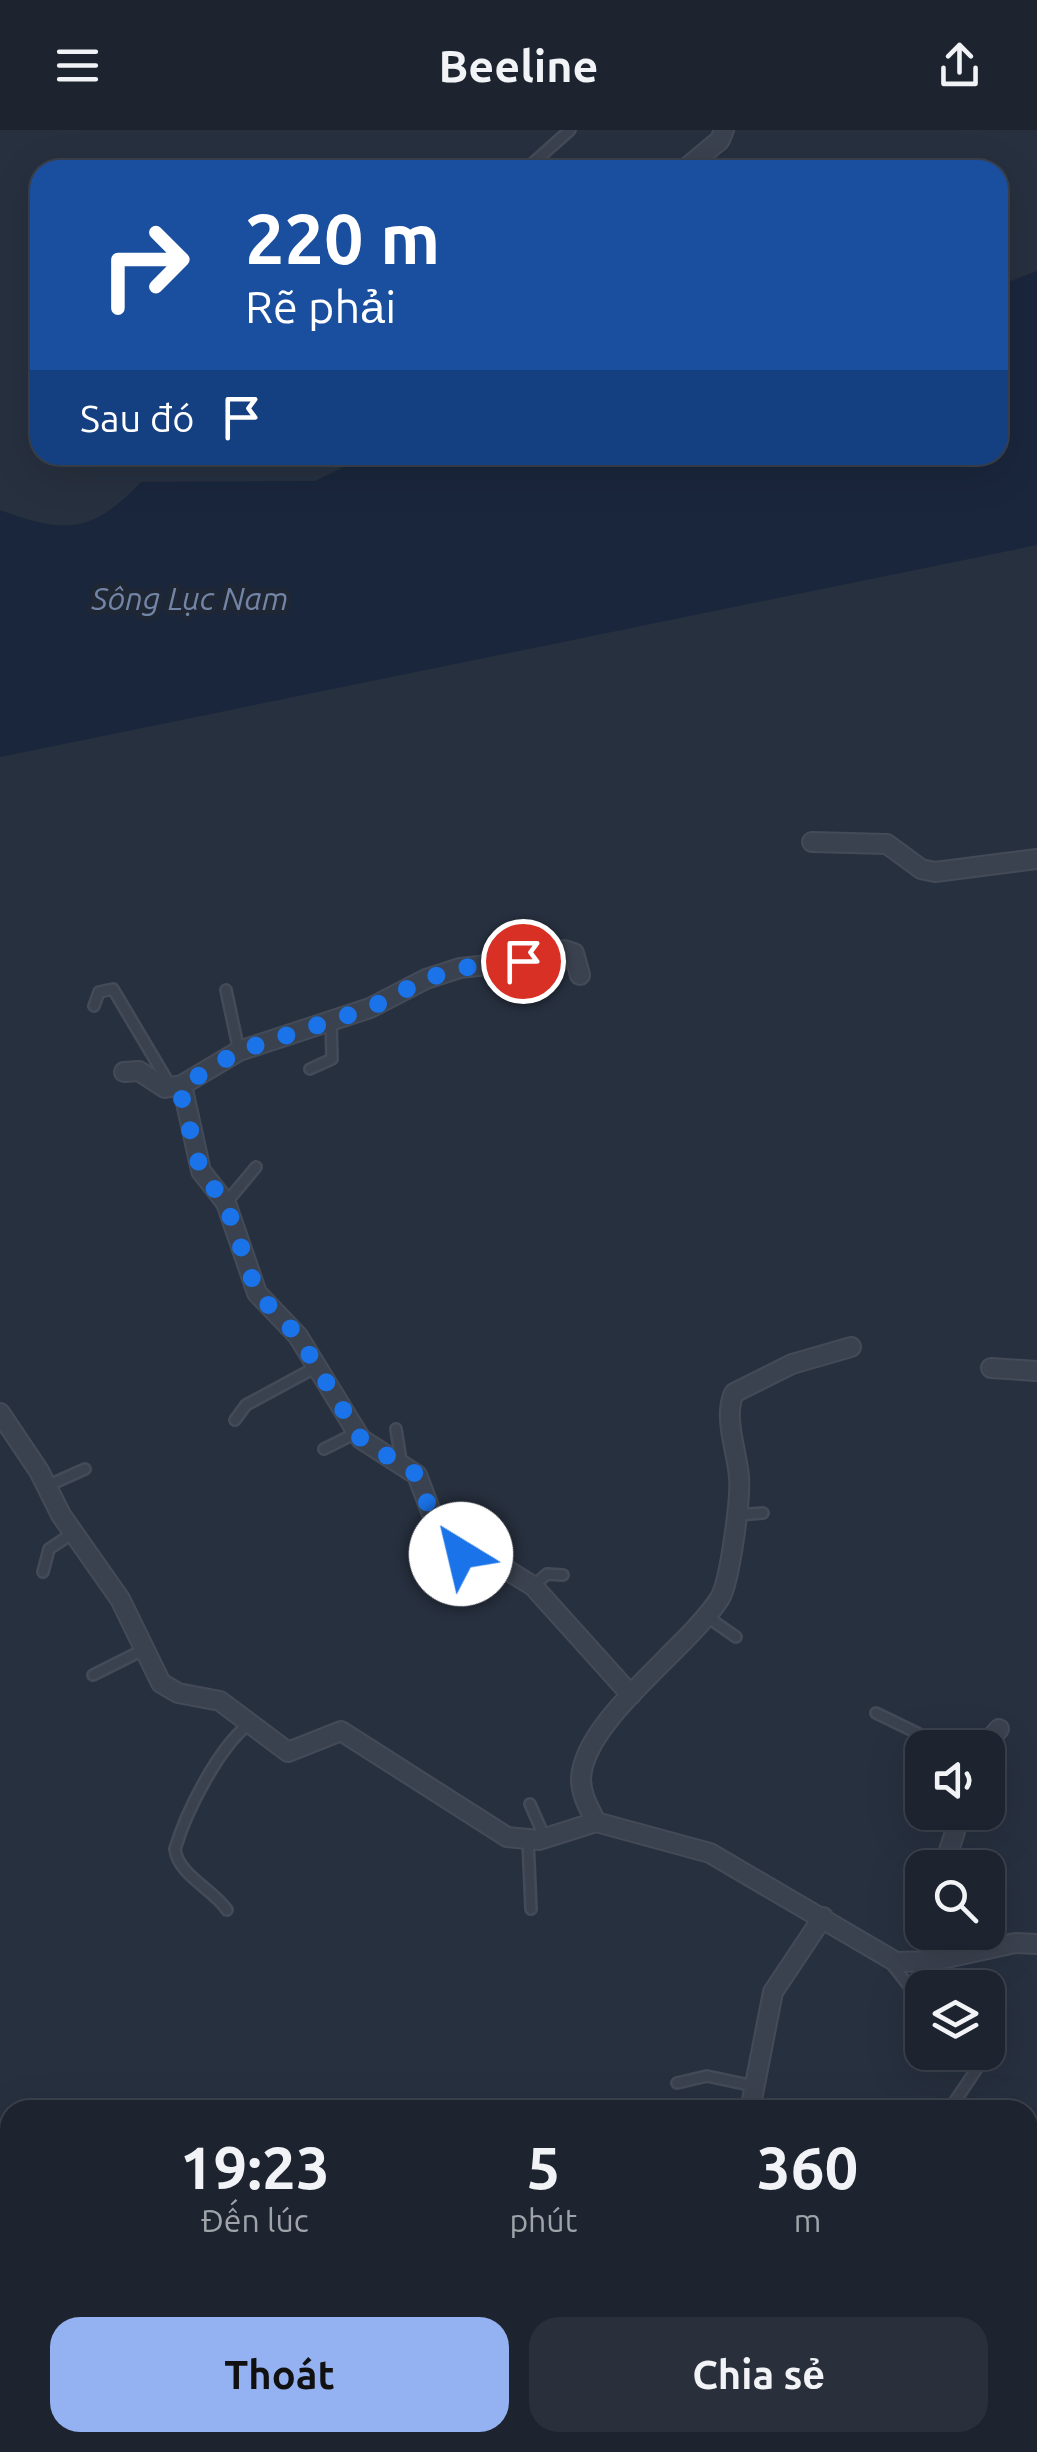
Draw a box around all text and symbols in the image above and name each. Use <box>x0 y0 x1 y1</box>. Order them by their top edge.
icon: menu <box>50 38 105 93</box>
icon: share <box>932 38 987 93</box>
text: Beeline <box>438 40 599 91</box>
text: 220 m <box>245 199 440 277</box>
icon: right <box>80 200 210 330</box>
text: Rẽ phải <box>245 281 396 332</box>
icon: arrive <box>214 390 269 445</box>
text: Sau đó <box>80 397 194 439</box>
water label: Sông Lục Nam <box>91 580 288 616</box>
pin <box>481 919 566 1004</box>
icon: arrive <box>496 934 551 989</box>
position arrow <box>409 1502 513 1606</box>
map controls <box>905 1730 1005 2070</box>
button: sound <box>905 1730 1005 1830</box>
button: search <box>905 1850 1005 1950</box>
button: layers <box>905 1970 1005 2070</box>
text: 19:23 <box>180 2133 330 2200</box>
text: 5 <box>526 2133 560 2200</box>
text: 360 <box>757 2133 858 2200</box>
text: Đến lúc <box>201 2202 309 2238</box>
text: phút <box>509 2202 577 2238</box>
text: m <box>794 2202 821 2238</box>
button: Thoát <box>50 2317 509 2432</box>
button: Chia sẻ <box>529 2317 988 2432</box>

